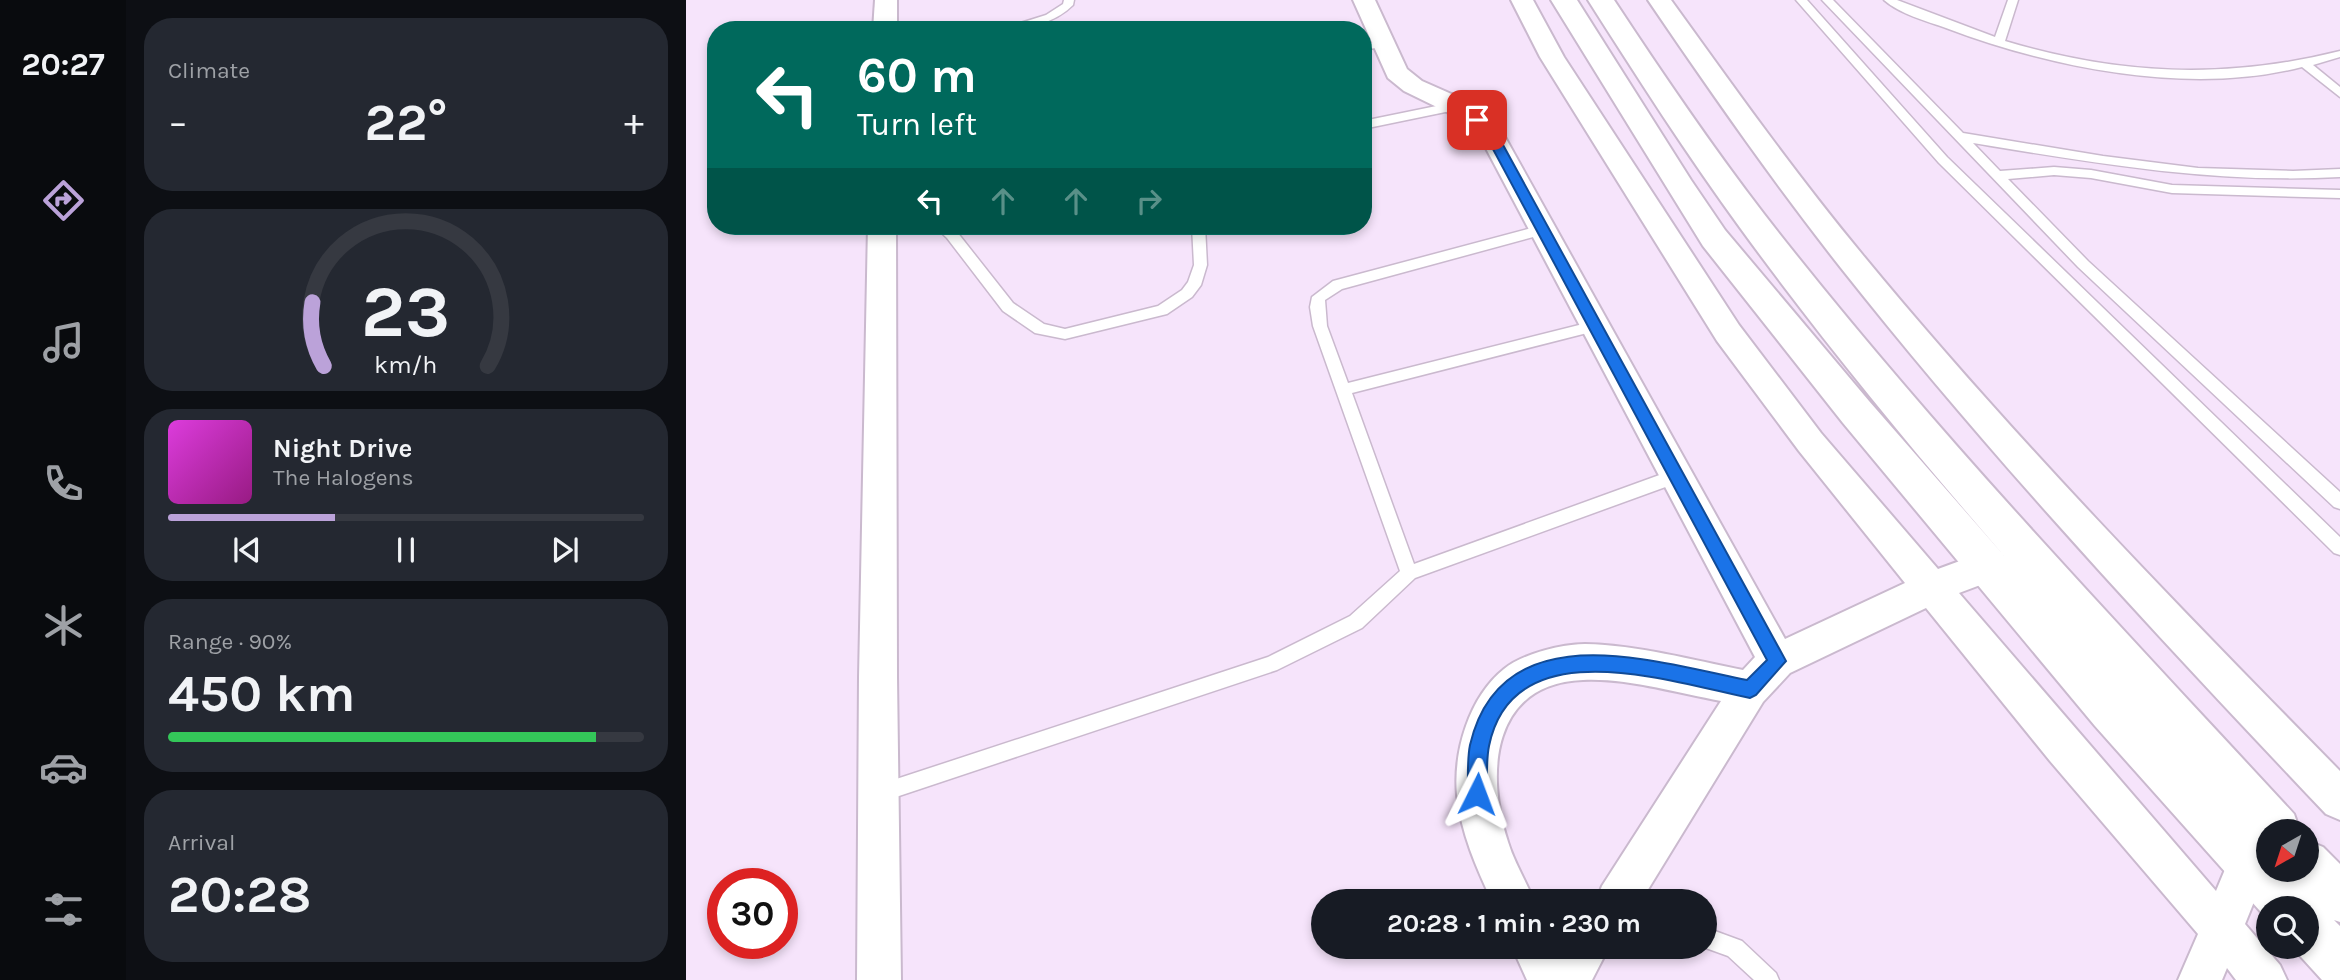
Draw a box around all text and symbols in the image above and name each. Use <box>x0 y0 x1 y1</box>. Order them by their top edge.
text: 20:27 <box>21 46 105 83</box>
text: 60 m <box>857 47 977 104</box>
icon: left <box>742 49 833 140</box>
text: Climate <box>168 57 250 84</box>
pin <box>1447 90 1507 150</box>
text: 22° <box>364 92 448 153</box>
text: − <box>168 100 188 145</box>
text: + <box>624 100 644 145</box>
icon: arrive <box>1458 101 1496 139</box>
text: Turn left <box>857 106 977 143</box>
icon: directions <box>39 176 88 225</box>
icon: left <box>911 182 949 220</box>
icon: ahead <box>984 182 1022 220</box>
icon: ahead <box>1057 182 1095 220</box>
icon: right <box>1130 182 1168 220</box>
text: 23 <box>361 269 451 354</box>
icon: music <box>39 318 88 367</box>
text: km/h <box>374 349 438 378</box>
text: Night Drive <box>273 433 412 464</box>
icon: phone <box>39 459 88 508</box>
text: The Halogens <box>273 464 413 491</box>
icon: previous <box>228 531 266 569</box>
icon: pause <box>387 531 425 569</box>
icon: next <box>546 531 584 569</box>
icon: climate <box>39 601 88 650</box>
text: Range · 90% <box>168 628 292 655</box>
text: 450 km <box>168 663 355 724</box>
icon: car <box>39 743 88 792</box>
position arrow <box>1440 757 1514 831</box>
north arrow <box>2256 819 2319 882</box>
map controls <box>2256 819 2319 959</box>
text: Arrival <box>168 829 235 856</box>
text: 20:28 <box>168 864 311 925</box>
speed limit sign: 30 <box>707 868 798 959</box>
icon: filters <box>39 885 88 934</box>
button: search <box>2256 896 2319 959</box>
text: 20:28 · 1 min · 230 m <box>1387 908 1641 939</box>

